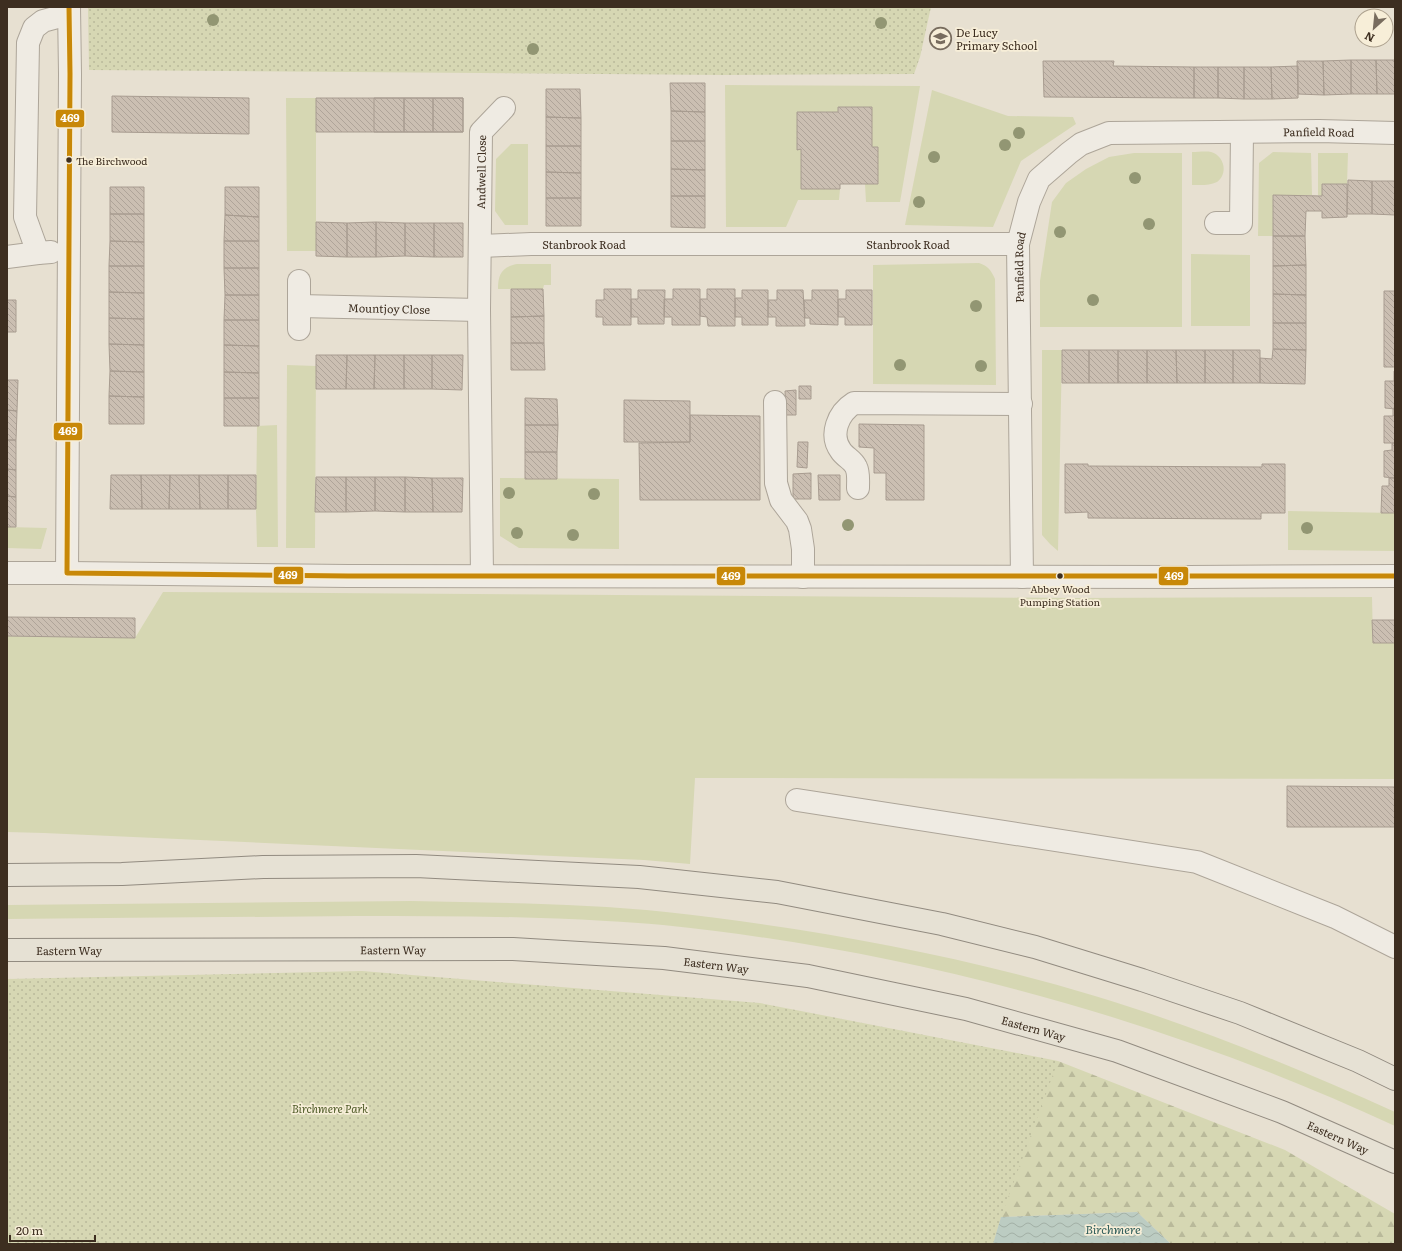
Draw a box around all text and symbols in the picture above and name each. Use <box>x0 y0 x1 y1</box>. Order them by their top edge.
north arrow <box>1354 8 1394 48</box>
place label: De Lucy Primary School <box>956 24 1038 53</box>
school or university icon: De Lucy Primary School <box>928 25 954 51</box>
text: N <box>1361 29 1377 47</box>
line badge: 469 <box>55 109 85 128</box>
text: 469 <box>60 109 80 125</box>
street label: Panfield Road <box>1283 123 1355 140</box>
street label: Andwell Close <box>472 135 489 209</box>
place label: The Birchwood <box>76 153 148 168</box>
marker: The Birchwood <box>64 155 74 165</box>
street label: Panfield Road <box>1010 229 1029 303</box>
street label: Stanbrook Road <box>542 236 626 252</box>
street label: Stanbrook Road <box>866 236 950 252</box>
street label: Mountjoy Close <box>348 299 430 317</box>
line badge: 469 <box>53 422 83 441</box>
text: 469 <box>58 422 78 438</box>
line badge: 469 <box>273 566 304 585</box>
text: 469 <box>278 566 298 582</box>
line badge: 469 <box>716 566 746 586</box>
line badge: 469 <box>1158 566 1189 586</box>
text: 469 <box>721 567 741 583</box>
text: 469 <box>1164 567 1184 583</box>
marker: Abbey Wood Pumping Station <box>1055 571 1065 581</box>
place label: Abbey Wood Pumping Station <box>1020 581 1101 609</box>
street label: Eastern Way <box>360 941 427 957</box>
street label: Eastern Way <box>36 942 103 958</box>
street label: Eastern Way <box>683 953 751 977</box>
street label: Eastern Way <box>1000 1011 1068 1045</box>
park label: Birchmere Park <box>292 1100 368 1116</box>
street label: Eastern Way <box>1305 1116 1372 1158</box>
scale bar <box>10 1217 95 1243</box>
water label: Birchmere <box>1085 1220 1141 1238</box>
text: 20 m <box>16 1221 43 1239</box>

